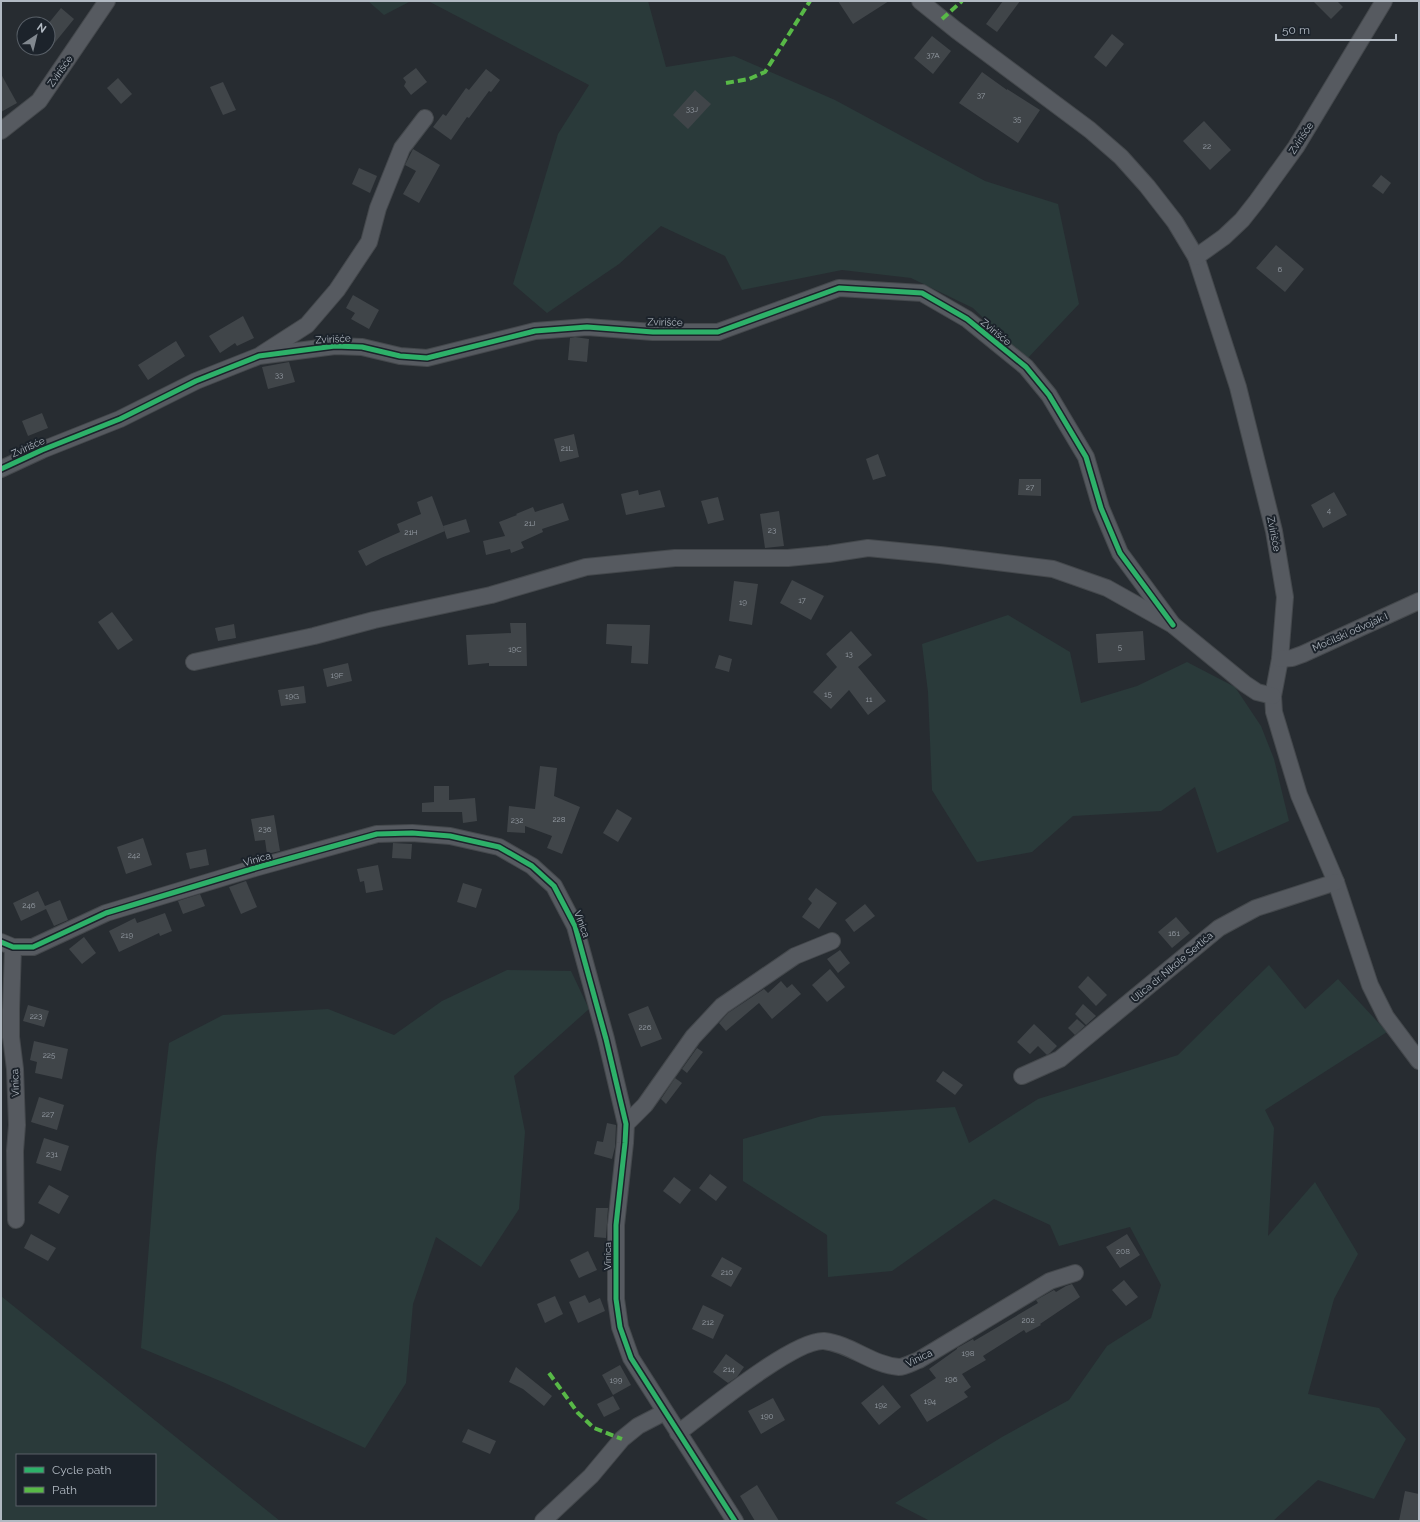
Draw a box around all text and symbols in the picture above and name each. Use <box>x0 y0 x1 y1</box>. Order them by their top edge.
north arrow <box>16 16 56 56</box>
scale bar <box>1276 16 1396 42</box>
text: N <box>34 20 49 36</box>
text: 50 m <box>1282 23 1310 37</box>
house number: 37A <box>926 50 940 60</box>
street label: Zvirišće <box>45 53 75 89</box>
house number: 37 <box>977 90 986 100</box>
house number: 33J <box>686 104 698 114</box>
house number: 35 <box>1013 114 1022 124</box>
street label: Zvirišće <box>1287 120 1315 156</box>
house number: 22 <box>1203 141 1211 151</box>
house number: 6 <box>1278 264 1283 274</box>
street label: Zvirišće <box>647 316 683 328</box>
street label: Zvirišće <box>979 317 1013 348</box>
street label: Zvirišće <box>315 333 351 345</box>
house number: 33 <box>275 370 283 380</box>
street label: Zvirišće <box>10 435 47 459</box>
house number: 21L <box>561 443 573 453</box>
house number: 27 <box>1026 482 1035 492</box>
house number: 4 <box>1327 505 1332 515</box>
street label: Zvirišće <box>1265 516 1283 553</box>
house number: 21J <box>524 518 536 528</box>
house number: 23 <box>768 525 776 535</box>
house number: 21H <box>404 527 418 537</box>
house number: 17 <box>798 595 807 605</box>
house number: 19 <box>739 597 747 607</box>
street label: Močilski odvojak I <box>1311 610 1389 654</box>
house number: 5 <box>1118 642 1123 652</box>
house number: 19C <box>508 644 522 654</box>
house number: 13 <box>845 649 853 659</box>
house number: 19F <box>331 670 344 680</box>
house number: 15 <box>824 689 833 699</box>
house number: 19G <box>285 691 299 701</box>
house number: 11 <box>866 694 873 704</box>
house number: 228 <box>552 814 566 824</box>
house number: 232 <box>511 815 523 825</box>
house number: 236 <box>258 824 272 834</box>
house number: 242 <box>128 850 140 860</box>
street label: Vinica <box>242 850 272 868</box>
house number: 246 <box>22 900 36 910</box>
street label: Vinica <box>572 909 592 939</box>
house number: 161 <box>1168 928 1180 938</box>
house number: 219 <box>121 930 133 940</box>
street label: Ulica dr. Nikole Sertića <box>1129 930 1215 1004</box>
house number: 223 <box>30 1011 42 1021</box>
house number: 226 <box>638 1022 652 1032</box>
house number: 225 <box>43 1050 56 1060</box>
street label: Vinica <box>9 1069 21 1097</box>
house number: 227 <box>42 1109 55 1119</box>
house number: 231 <box>46 1149 59 1159</box>
street label: Vinica <box>602 1242 613 1270</box>
house number: 208 <box>1116 1246 1130 1256</box>
house number: 210 <box>721 1267 733 1277</box>
house number: 202 <box>1021 1315 1035 1325</box>
house number: 212 <box>702 1317 714 1327</box>
street label: Vinica <box>904 1347 934 1369</box>
house number: 198 <box>962 1348 975 1358</box>
house number: 214 <box>723 1364 736 1374</box>
house number: 196 <box>945 1374 958 1384</box>
house number: 199 <box>610 1375 623 1385</box>
house number: 194 <box>924 1396 937 1406</box>
house number: 192 <box>875 1400 887 1410</box>
house number: 190 <box>760 1411 774 1421</box>
legend <box>16 1454 156 1506</box>
text: Cycle path <box>52 1463 111 1477</box>
text: Path <box>52 1483 77 1497</box>

